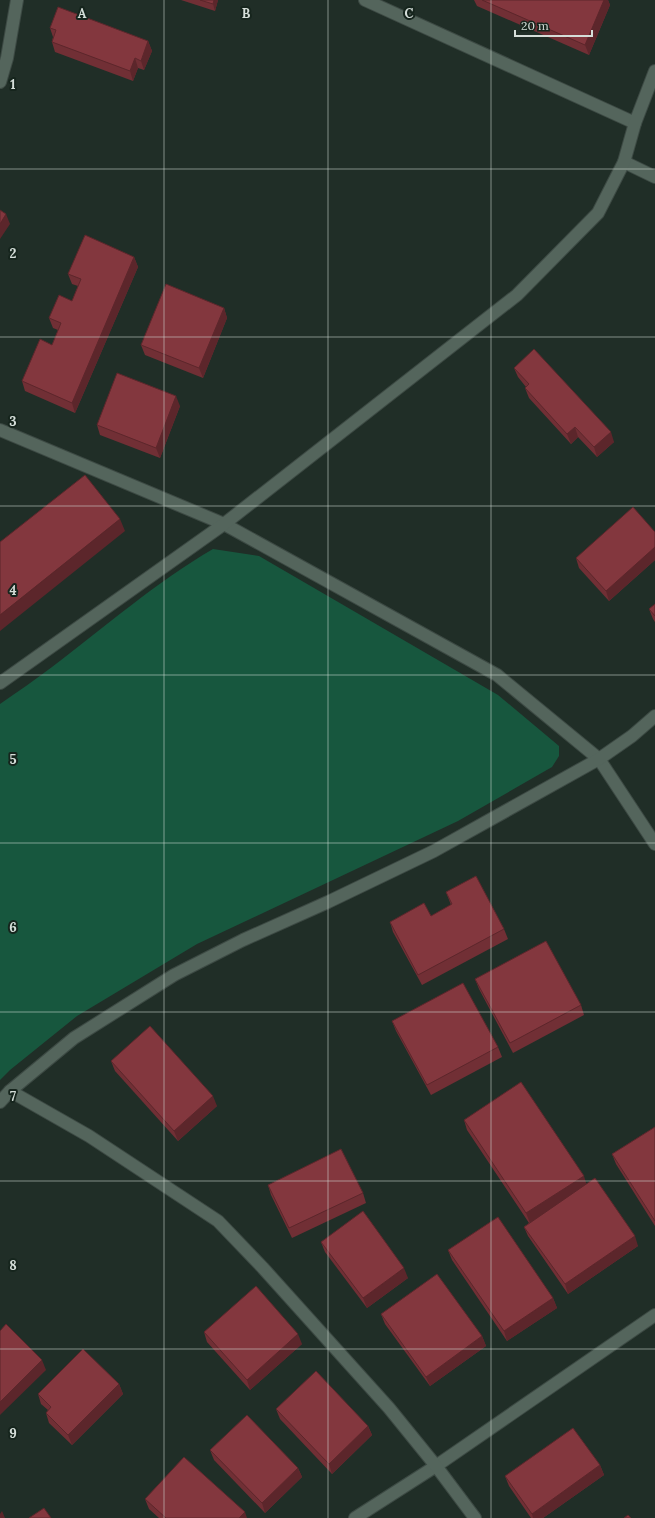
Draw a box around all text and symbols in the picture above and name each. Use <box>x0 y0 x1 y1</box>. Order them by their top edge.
text: A <box>78 5 87 22</box>
text: B <box>242 5 251 22</box>
text: C <box>405 5 414 22</box>
scale bar <box>515 12 592 38</box>
text: 20 m <box>521 18 549 33</box>
text: 1 <box>10 76 16 93</box>
text: 2 <box>10 245 17 262</box>
text: 3 <box>9 413 17 430</box>
text: 4 <box>9 582 17 599</box>
text: 5 <box>9 751 17 768</box>
text: 6 <box>9 919 17 936</box>
text: 7 <box>10 1088 16 1105</box>
text: 8 <box>9 1257 17 1274</box>
text: 9 <box>9 1425 17 1442</box>

